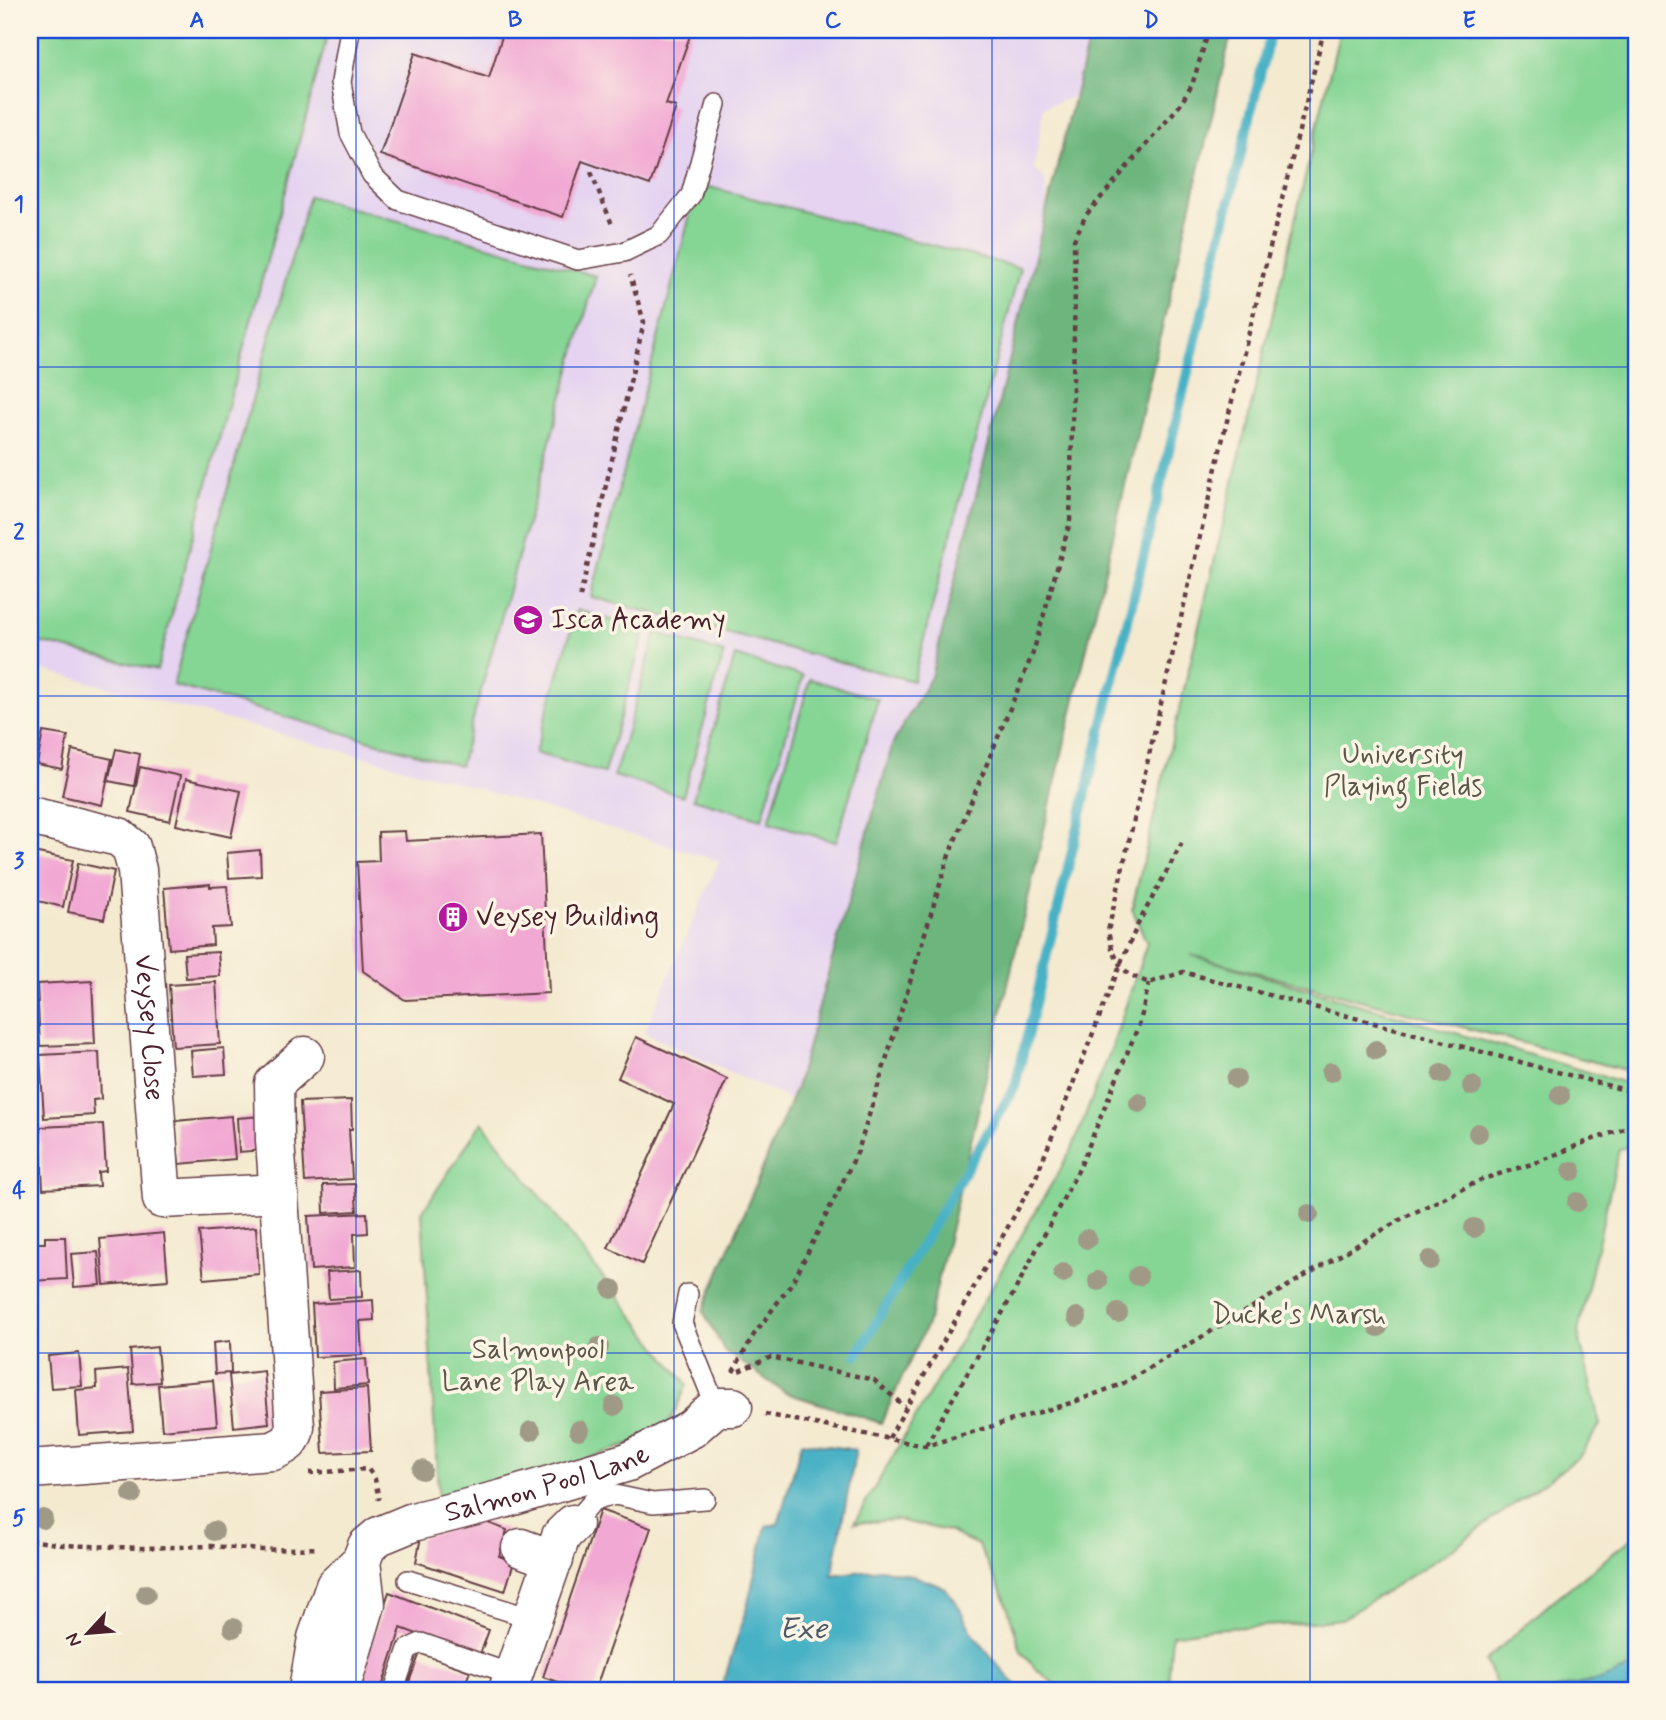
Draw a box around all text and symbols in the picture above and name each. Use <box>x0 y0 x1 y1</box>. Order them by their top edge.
text: A <box>189 6 205 36</box>
text: B <box>508 6 523 36</box>
text: C <box>825 6 842 36</box>
text: D <box>1143 6 1159 36</box>
text: E <box>1462 6 1476 36</box>
text: 1 <box>14 190 24 220</box>
text: 2 <box>13 518 25 548</box>
place label: Isca Academy <box>551 602 726 639</box>
school or university icon: Isca Academy <box>511 603 545 637</box>
park label: University Playing Fields <box>1324 737 1482 809</box>
text: 3 <box>14 847 25 877</box>
place label: Veysey Building <box>476 899 659 938</box>
building icon: Veysey Building <box>436 900 470 934</box>
street label: Veysey Close <box>125 953 173 1102</box>
text: 4 <box>12 1176 26 1206</box>
park label: Ducke's Marsh <box>1212 1297 1386 1334</box>
park label: Salmonpool Lane Play Area <box>442 1332 634 1401</box>
street label: Salmon Pool Lane <box>441 1435 656 1532</box>
text: 5 <box>12 1504 26 1534</box>
north arrow <box>52 1598 122 1668</box>
water label: Exe <box>779 1610 829 1649</box>
text: N <box>60 1629 88 1651</box>

